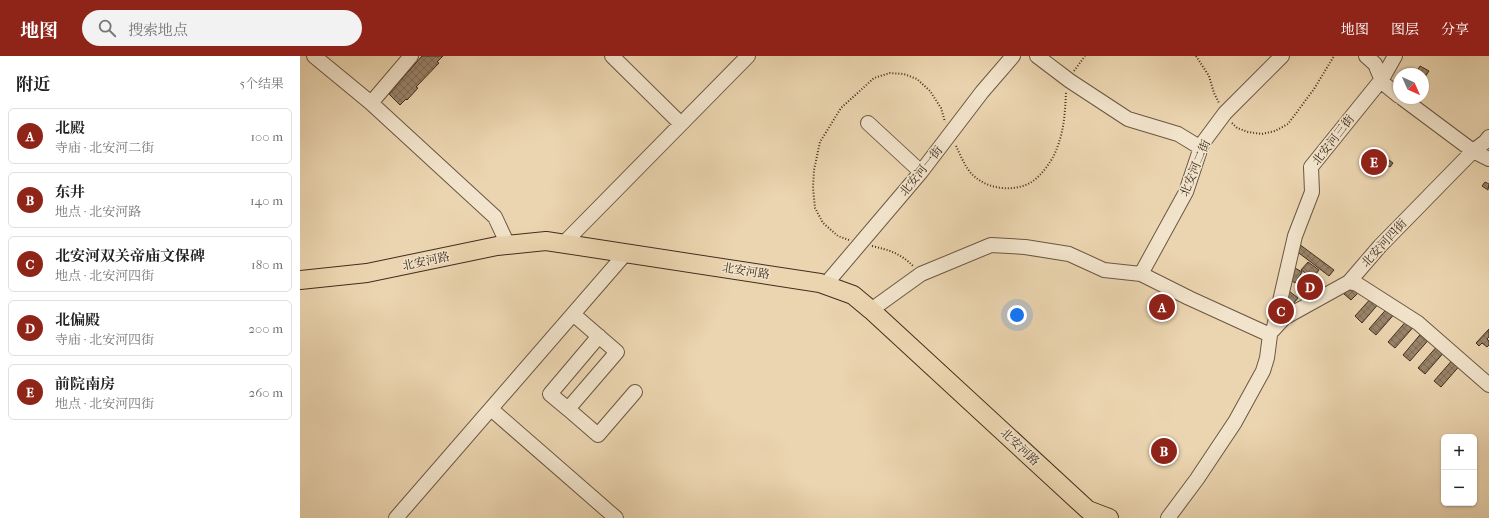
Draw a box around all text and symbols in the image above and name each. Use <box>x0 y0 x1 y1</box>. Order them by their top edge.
search box <box>82 10 362 46</box>
icon: search <box>96 17 118 39</box>
text: 地图 <box>20 20 58 42</box>
text: 搜索地点 <box>128 21 188 39</box>
text: 地图 <box>1341 21 1369 38</box>
text: 图层 <box>1391 21 1419 38</box>
text: 分享 <box>1441 21 1469 38</box>
north arrow <box>1393 68 1429 104</box>
text: 附近 <box>16 74 50 94</box>
text: 5个结果 <box>239 76 284 91</box>
street label: 北安河三街 <box>1309 111 1358 168</box>
text: 北殿 <box>55 119 85 137</box>
text: A <box>26 129 34 144</box>
text: 100 m <box>250 129 283 144</box>
street label: 北安河二街 <box>1177 137 1214 198</box>
text: 寺庙 · 北安河二街 <box>55 140 154 155</box>
street label: 北安河一街 <box>897 143 946 199</box>
pin: E <box>1361 147 1387 177</box>
text: 东井 <box>55 183 85 201</box>
text: B <box>26 193 34 208</box>
text: 140 m <box>250 193 283 208</box>
text: 地点 · 北安河路 <box>55 204 141 219</box>
street label: 北安河四街 <box>1358 216 1410 270</box>
text: 北安河双关帝庙文保碑 <box>55 247 205 265</box>
street label: 北安河路 <box>401 249 451 273</box>
text: C <box>26 257 34 272</box>
text: 180 m <box>251 257 283 272</box>
street label: 北安河路 <box>721 260 771 282</box>
text: 地点 · 北安河四街 <box>55 268 154 283</box>
pin: D <box>1297 272 1323 302</box>
pin: A <box>1149 292 1175 322</box>
pin: C <box>1268 296 1294 326</box>
your location <box>1007 305 1027 325</box>
text: 北偏殿 <box>55 311 100 329</box>
text: D <box>25 321 35 336</box>
text: 200 m <box>248 321 283 336</box>
text: 寺庙 · 北安河四街 <box>55 332 154 347</box>
text: 前院南房 <box>55 375 115 393</box>
text: E <box>26 385 34 400</box>
text: 260 m <box>249 385 283 400</box>
text: 地点 · 北安河四街 <box>55 396 154 411</box>
street label: 北安河路 <box>998 426 1042 468</box>
map controls <box>1441 434 1477 506</box>
button: + <box>1441 434 1477 470</box>
pin: B <box>1151 436 1177 466</box>
button: − <box>1441 470 1477 506</box>

